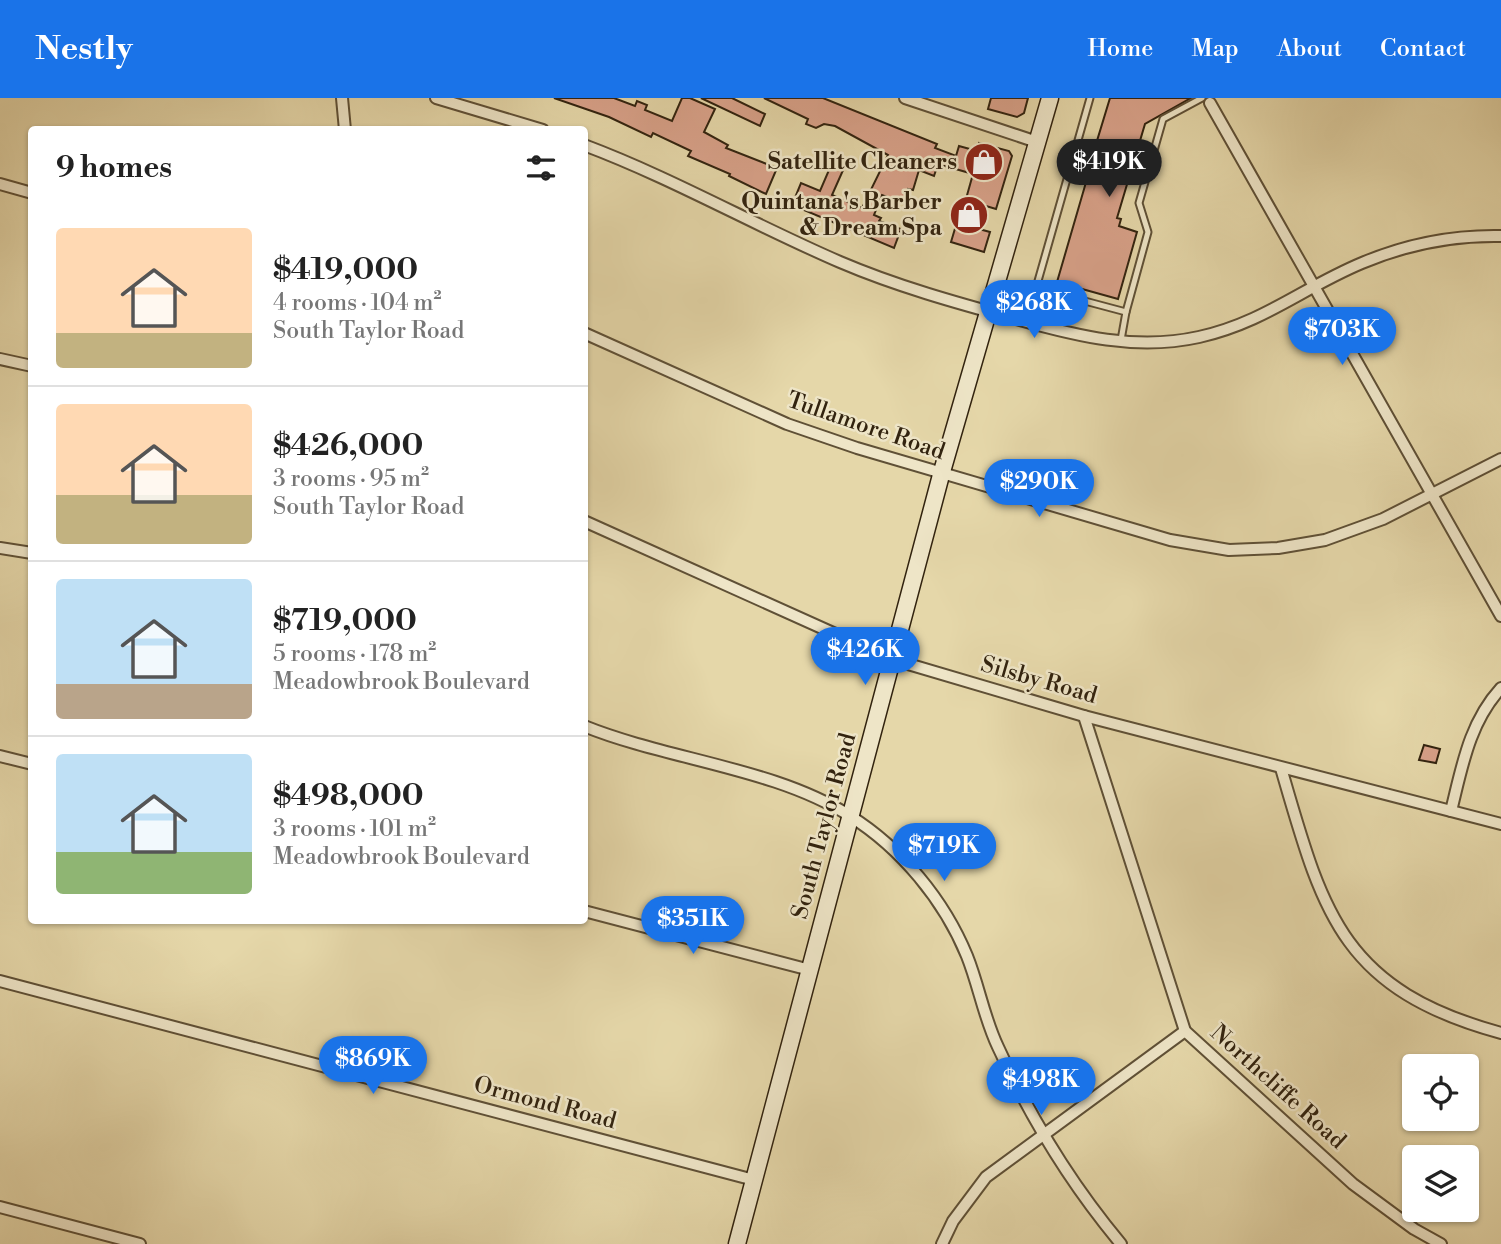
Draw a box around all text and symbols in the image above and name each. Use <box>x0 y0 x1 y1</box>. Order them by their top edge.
text: Nestly <box>35 29 133 70</box>
text: Home <box>1088 34 1153 64</box>
text: Map <box>1191 34 1239 64</box>
text: About <box>1277 34 1342 64</box>
text: Contact <box>1380 34 1466 64</box>
pin: $419K <box>1060 140 1158 199</box>
shop icon: Satellite Cleaners <box>963 141 1005 183</box>
place label: Satellite Cleaners <box>768 148 957 176</box>
text: $419K <box>1073 148 1145 176</box>
text: 9 homes <box>56 149 172 187</box>
icon: filters <box>522 149 560 187</box>
place label: Quintana's Barber & Dream Spa <box>741 188 943 242</box>
shop icon: Quintana's Barber & Dream Spa <box>948 194 990 236</box>
text: $419,000 <box>273 251 418 289</box>
icon: home <box>112 256 196 340</box>
pin: $268K <box>985 280 1083 340</box>
text: 4 rooms · 104 m² <box>273 289 442 317</box>
text: $268K <box>996 289 1072 317</box>
pin: $703K <box>1293 308 1391 367</box>
text: $703K <box>1304 316 1380 344</box>
text: South Taylor Road <box>273 317 464 345</box>
street label: Tullamore Road <box>783 386 949 466</box>
text: $426,000 <box>273 427 423 465</box>
icon: home <box>112 432 196 516</box>
pin: $290K <box>990 460 1088 519</box>
text: 3 rooms · 95 m² <box>273 465 429 493</box>
text: $290K <box>1000 468 1078 496</box>
text: South Taylor Road <box>273 493 464 521</box>
text: $719,000 <box>273 602 417 640</box>
icon: home <box>112 607 196 691</box>
pin: $426K <box>816 628 914 687</box>
text: $426K <box>827 636 903 664</box>
text: 5 rooms · 178 m² <box>273 640 436 668</box>
street label: Silsby Road <box>978 650 1100 710</box>
text: Meadowbrook Boulevard <box>273 668 530 696</box>
street label: South Taylor Road <box>786 730 862 922</box>
text: $498,000 <box>273 777 424 815</box>
icon: home <box>112 782 196 866</box>
text: 3 rooms · 101 m² <box>273 815 436 843</box>
pin: $719K <box>895 824 993 883</box>
text: $719K <box>908 832 980 860</box>
text: Meadowbrook Boulevard <box>273 843 530 871</box>
pin: $351K <box>644 896 742 956</box>
text: $351K <box>657 905 729 933</box>
street label: Northcliffe Road <box>1205 1019 1351 1155</box>
pin: $869K <box>324 1037 422 1096</box>
text: $869K <box>335 1045 411 1073</box>
map controls <box>1402 1054 1479 1222</box>
button: locate <box>1402 1054 1479 1131</box>
pin: $498K <box>992 1058 1090 1117</box>
text: $498K <box>1003 1066 1079 1094</box>
street label: Ormond Road <box>471 1071 619 1135</box>
button: layers <box>1402 1145 1479 1222</box>

